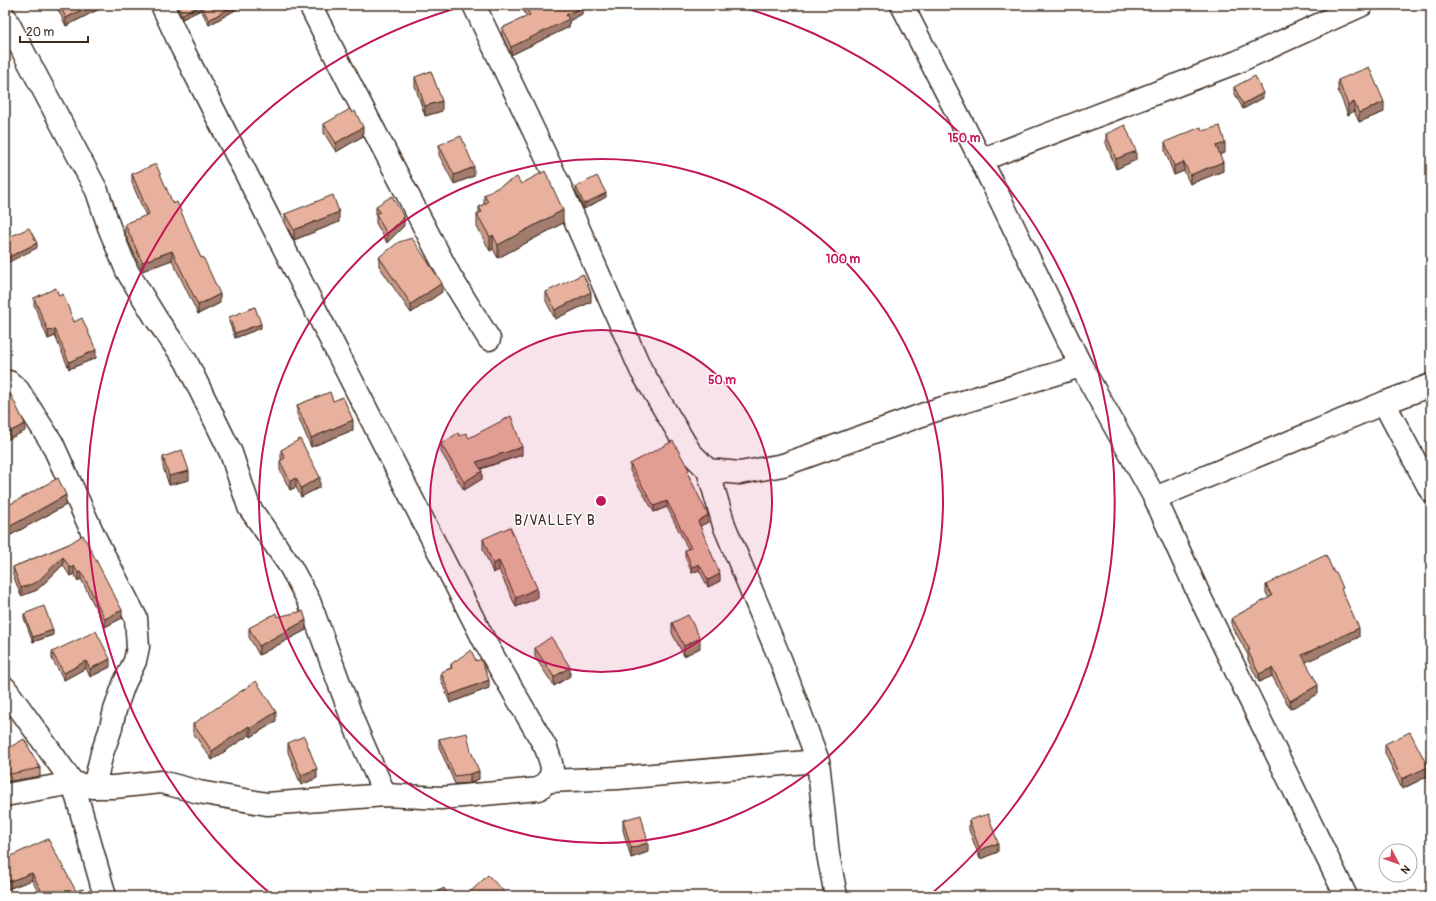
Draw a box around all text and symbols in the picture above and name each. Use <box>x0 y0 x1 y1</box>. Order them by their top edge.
scale bar <box>20 18 88 44</box>
text: 20 m <box>26 25 55 40</box>
text: 150 m <box>948 131 981 146</box>
text: 100 m <box>826 252 861 267</box>
text: 50 m <box>708 373 736 388</box>
centre of rings <box>594 494 608 508</box>
district label: B/VALLEY B <box>514 512 596 529</box>
north arrow <box>1378 843 1418 883</box>
text: N <box>1397 862 1413 877</box>

